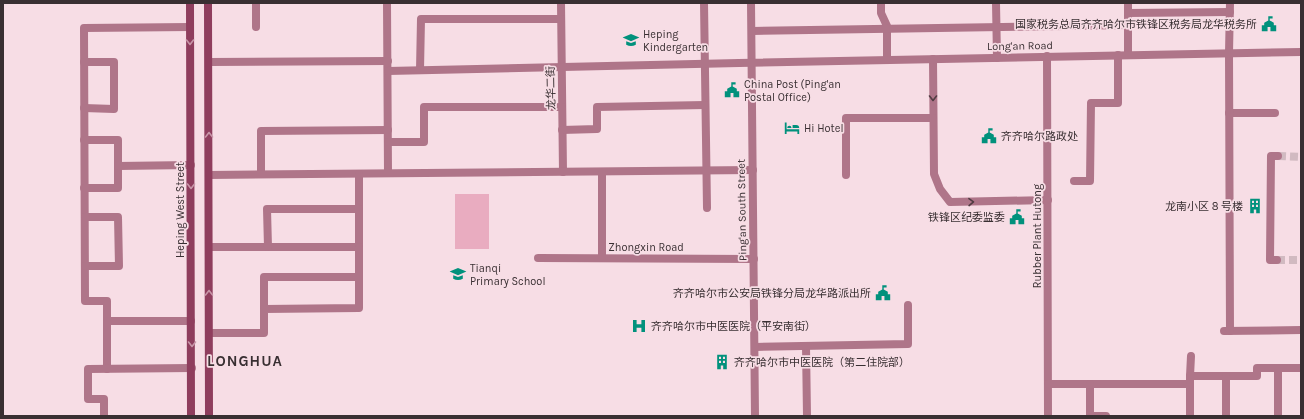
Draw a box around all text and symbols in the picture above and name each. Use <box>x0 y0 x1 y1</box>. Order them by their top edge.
public building icon: 国家税务总局齐齐哈尔市铁锋区税务局龙华税务所 <box>1260 15 1278 33</box>
place label: 国家税务总局齐齐哈尔市铁锋区税务局龙华税务所 <box>1015 18 1257 31</box>
place label: Heping Kindergarten <box>643 28 708 54</box>
school or university icon: Heping Kindergarten <box>622 31 640 49</box>
one-way arrow <box>186 39 194 45</box>
street label: Long'an Road <box>987 39 1053 53</box>
street label: 龙华二街 <box>544 66 558 110</box>
place label: China Post (Ping'an Postal Office) <box>744 78 841 104</box>
public building icon: China Post (Ping'an Postal Office) <box>723 81 741 99</box>
one-way arrow <box>929 95 937 101</box>
hotel icon: Hi Hotel <box>783 119 801 137</box>
place label: Hi Hotel <box>804 122 843 135</box>
public building icon: 齐齐哈尔路政处 <box>980 127 998 145</box>
place label: 齐齐哈尔路政处 <box>1001 130 1078 143</box>
one-way arrow <box>205 132 213 138</box>
street label: Ping'an South Street <box>735 159 749 261</box>
street label: Heping West Street <box>174 162 187 258</box>
one-way arrow <box>187 183 195 189</box>
street label: Rubber Plant Hutong <box>1031 183 1044 288</box>
building icon: 龙南小区 8 号楼 <box>1246 197 1264 215</box>
one-way arrow <box>968 198 974 206</box>
place label: 龙南小区 8 号楼 <box>1165 200 1243 213</box>
public building icon: 铁锋区纪委监委 <box>1008 208 1026 226</box>
place label: 铁锋区纪委监委 <box>928 211 1005 224</box>
street label: Zhongxin Road <box>608 241 684 254</box>
place label: Tianqi Primary School <box>470 262 545 288</box>
school or university icon: Tianqi Primary School <box>449 265 467 283</box>
public building icon: 齐齐哈尔市公安局铁锋分局龙华路派出所 <box>874 284 892 302</box>
place label: 齐齐哈尔市公安局铁锋分局龙华路派出所 <box>673 287 871 300</box>
one-way arrow <box>205 290 213 296</box>
hospital icon: 齐齐哈尔市中医医院（平安南街） <box>630 317 648 335</box>
place label: 齐齐哈尔市中医医院（平安南街） <box>651 320 816 333</box>
one-way arrow <box>187 341 196 347</box>
district label: LONGHUA <box>207 352 283 370</box>
building icon: 齐齐哈尔市中医医院（第二住院部） <box>713 353 731 371</box>
place label: 齐齐哈尔市中医医院（第二住院部） <box>734 356 910 369</box>

